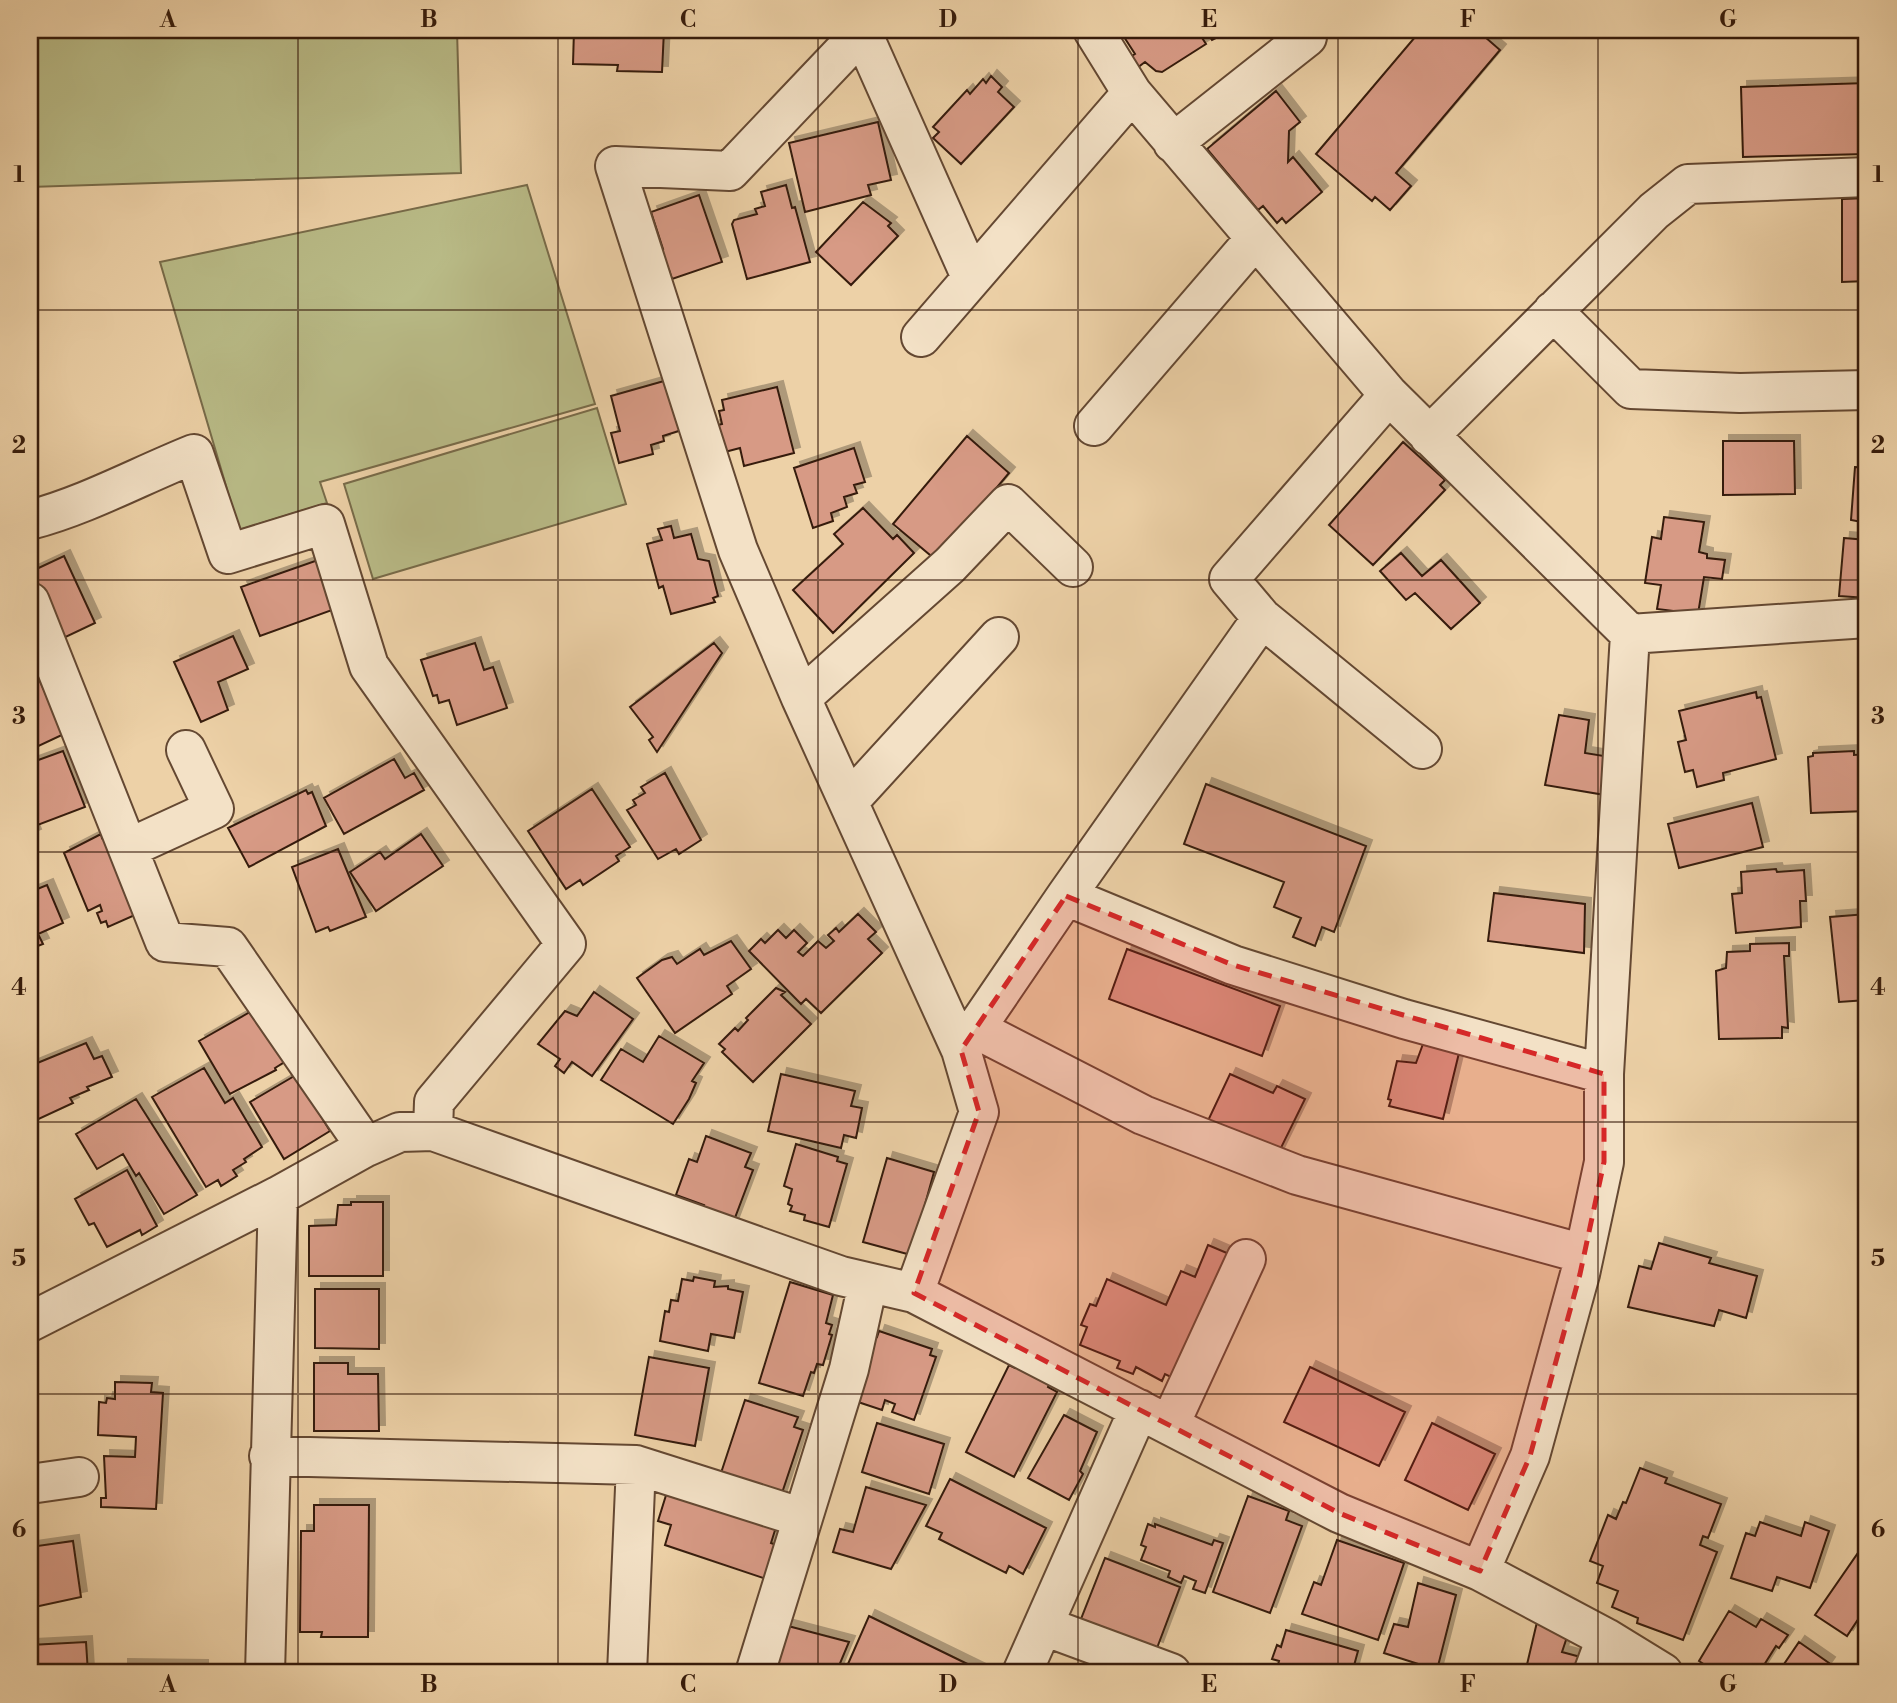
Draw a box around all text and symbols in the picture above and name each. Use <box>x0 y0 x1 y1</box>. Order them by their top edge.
text: A <box>159 6 177 34</box>
text: B <box>420 6 438 34</box>
text: C <box>680 6 696 34</box>
text: D <box>939 6 957 34</box>
text: E <box>1201 6 1217 34</box>
text: F <box>1460 6 1476 34</box>
text: G <box>1719 6 1737 34</box>
text: 1 <box>13 161 25 189</box>
text: 1 <box>1872 161 1884 189</box>
text: 2 <box>12 432 26 460</box>
text: 2 <box>1871 432 1885 460</box>
text: 3 <box>12 703 26 731</box>
text: 3 <box>1871 703 1885 731</box>
text: 4 <box>11 974 27 1002</box>
text: 4 <box>1870 974 1886 1002</box>
text: 5 <box>12 1245 26 1273</box>
text: 5 <box>1871 1245 1885 1273</box>
text: 6 <box>12 1516 26 1544</box>
text: 6 <box>1871 1516 1885 1544</box>
text: A <box>159 1671 177 1699</box>
text: B <box>420 1671 438 1699</box>
text: C <box>680 1671 696 1699</box>
text: D <box>939 1671 957 1699</box>
text: E <box>1201 1671 1217 1699</box>
text: F <box>1460 1671 1476 1699</box>
text: G <box>1719 1671 1737 1699</box>

